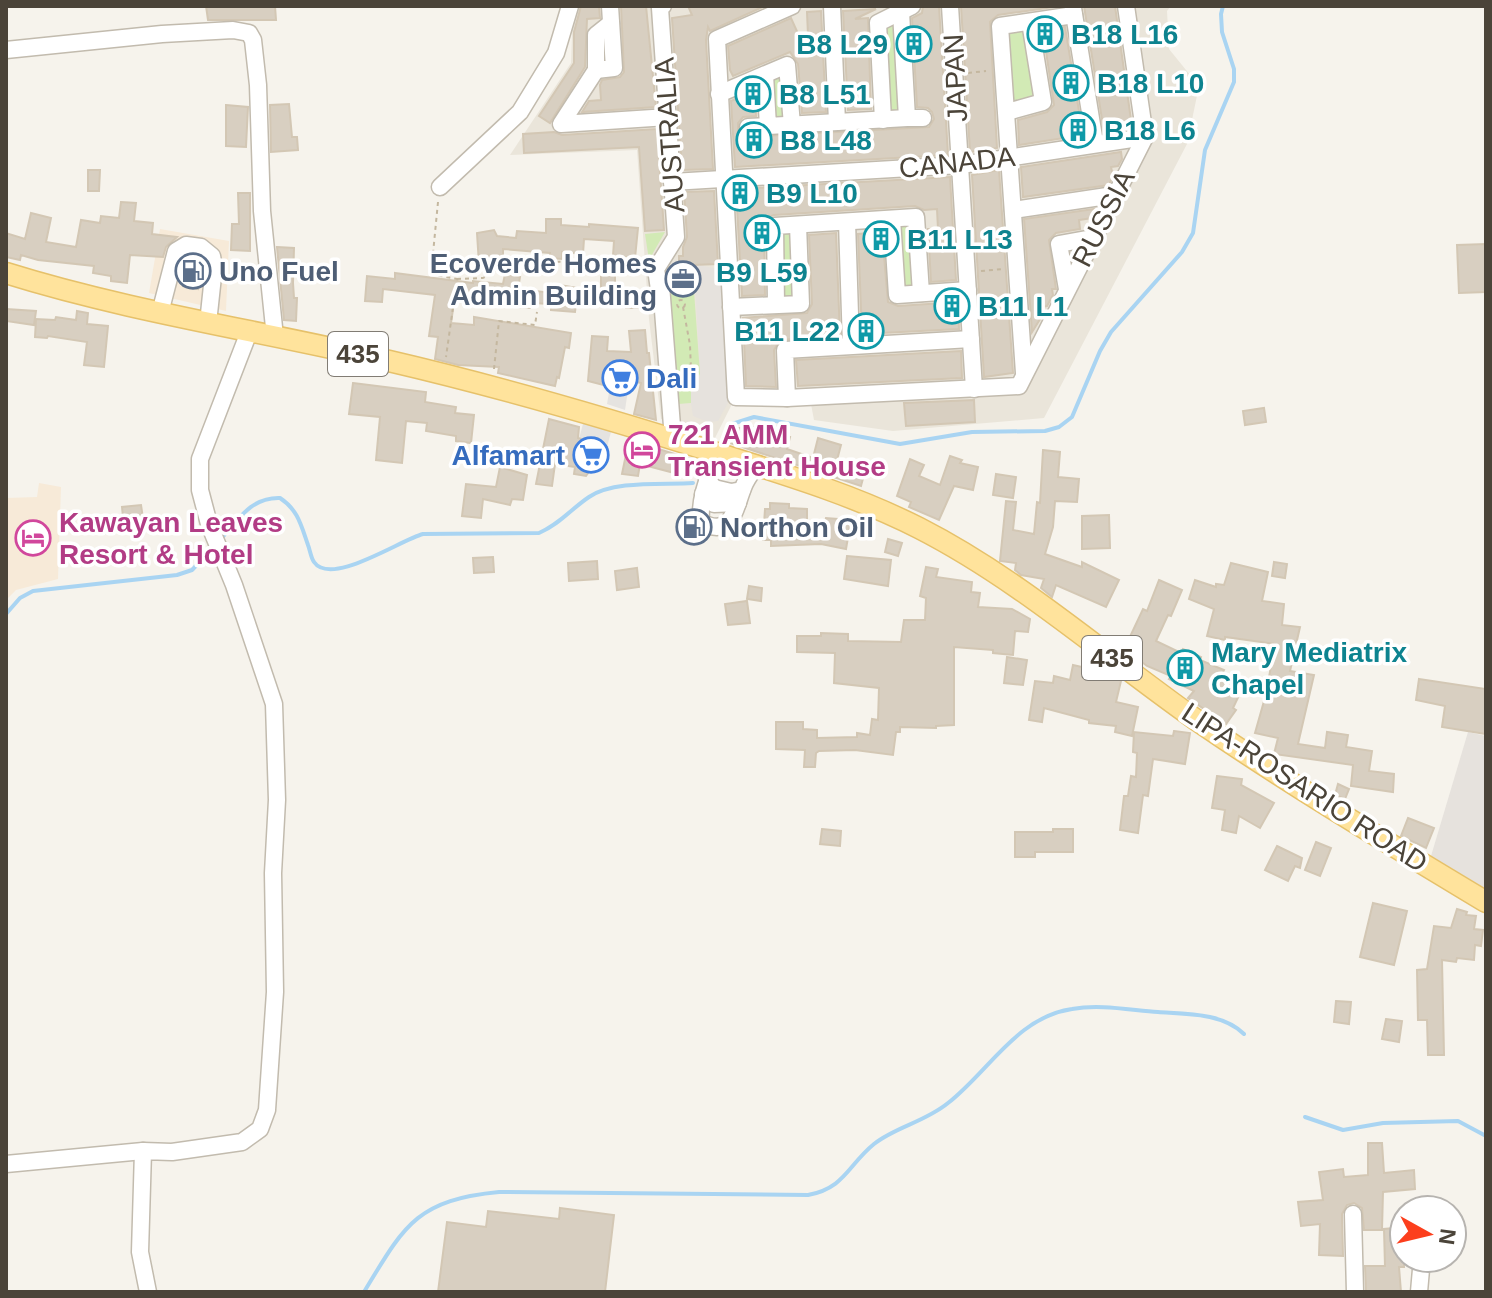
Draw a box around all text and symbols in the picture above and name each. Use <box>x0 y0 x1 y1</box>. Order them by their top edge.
building icon: B18 L16 <box>1026 15 1064 53</box>
place label: B18 L16 <box>1071 19 1178 50</box>
building icon: B8 L29 <box>895 25 933 63</box>
place label: B8 L29 <box>796 29 888 60</box>
street label: JAPAN <box>938 33 973 123</box>
street label: AUSTRALIA <box>649 56 690 214</box>
building icon: B18 L10 <box>1052 64 1090 102</box>
place label: B18 L10 <box>1097 68 1204 99</box>
building icon: B8 L51 <box>734 75 772 113</box>
place label: B8 L51 <box>779 79 871 110</box>
building icon: B18 L6 <box>1059 111 1097 149</box>
place label: B18 L6 <box>1104 115 1196 146</box>
building icon: B8 L48 <box>735 121 773 159</box>
place label: B8 L48 <box>780 125 872 156</box>
street label: CANADA <box>897 141 1017 184</box>
street label: RUSSIA <box>1066 164 1141 272</box>
building icon: B9 L10 <box>721 174 759 212</box>
place label: B9 L10 <box>766 178 858 209</box>
building icon: B9 L59 <box>743 214 781 252</box>
building icon: B11 L13 <box>862 220 900 258</box>
place label: B11 L13 <box>907 224 1013 255</box>
place label: Ecoverde Homes Admin Building <box>430 248 657 311</box>
fuel station icon: Uno Fuel <box>174 252 212 290</box>
place label: Uno Fuel <box>219 256 339 287</box>
place label: B9 L59 <box>716 257 808 288</box>
office icon: Ecoverde Homes Admin Building <box>664 260 702 298</box>
building icon: B11 L1 <box>933 287 971 325</box>
place label: B11 L1 <box>978 291 1068 322</box>
building icon: B11 L22 <box>847 312 885 350</box>
place label: B11 L22 <box>734 316 840 347</box>
road number: 435 <box>328 332 388 376</box>
supermarket icon: Dali <box>601 359 639 397</box>
place label: Dali <box>646 363 697 394</box>
place label: 721 AMM Transient House <box>668 419 886 482</box>
hotel icon: 721 AMM Transient House <box>623 431 661 469</box>
supermarket icon: Alfamart <box>572 436 610 474</box>
place label: Alfamart <box>451 440 565 471</box>
place label: Kawayan Leaves Resort & Hotel <box>59 507 283 570</box>
fuel station icon: Northon Oil <box>675 508 713 546</box>
place label: Northon Oil <box>720 512 874 543</box>
hotel icon: Kawayan Leaves Resort & Hotel <box>14 519 52 557</box>
road number: 435 <box>1082 636 1142 680</box>
place label: Mary Mediatrix Chapel <box>1211 637 1407 700</box>
building icon: Mary Mediatrix Chapel <box>1166 649 1204 687</box>
street label: LIPA-ROSARIO ROAD <box>1176 697 1433 878</box>
north arrow <box>1388 1194 1468 1274</box>
text: N <box>1434 1227 1461 1246</box>

